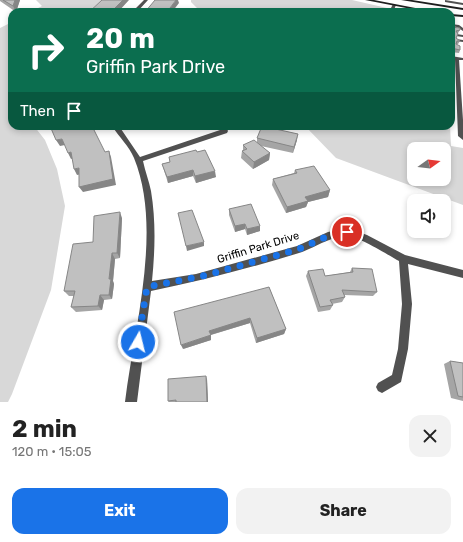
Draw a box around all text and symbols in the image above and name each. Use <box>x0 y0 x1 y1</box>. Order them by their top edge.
text: 20 m <box>86 22 155 55</box>
icon: right <box>20 24 72 76</box>
text: Griffin Park Drive <box>86 56 225 78</box>
icon: arrive <box>63 100 85 122</box>
text: Then <box>20 102 55 120</box>
north arrow <box>407 142 451 186</box>
map controls <box>407 142 451 238</box>
button: sound <box>407 194 451 238</box>
pin <box>330 215 364 249</box>
icon: arrive <box>336 221 358 243</box>
street label: Griffin Park Drive <box>216 229 301 266</box>
position arrow <box>117 321 159 363</box>
text: 2 min <box>12 415 77 443</box>
button: close <box>409 415 451 457</box>
text: 120 m · 15:05 <box>12 444 91 459</box>
button: Exit <box>12 488 228 534</box>
button: Share <box>236 488 451 534</box>

